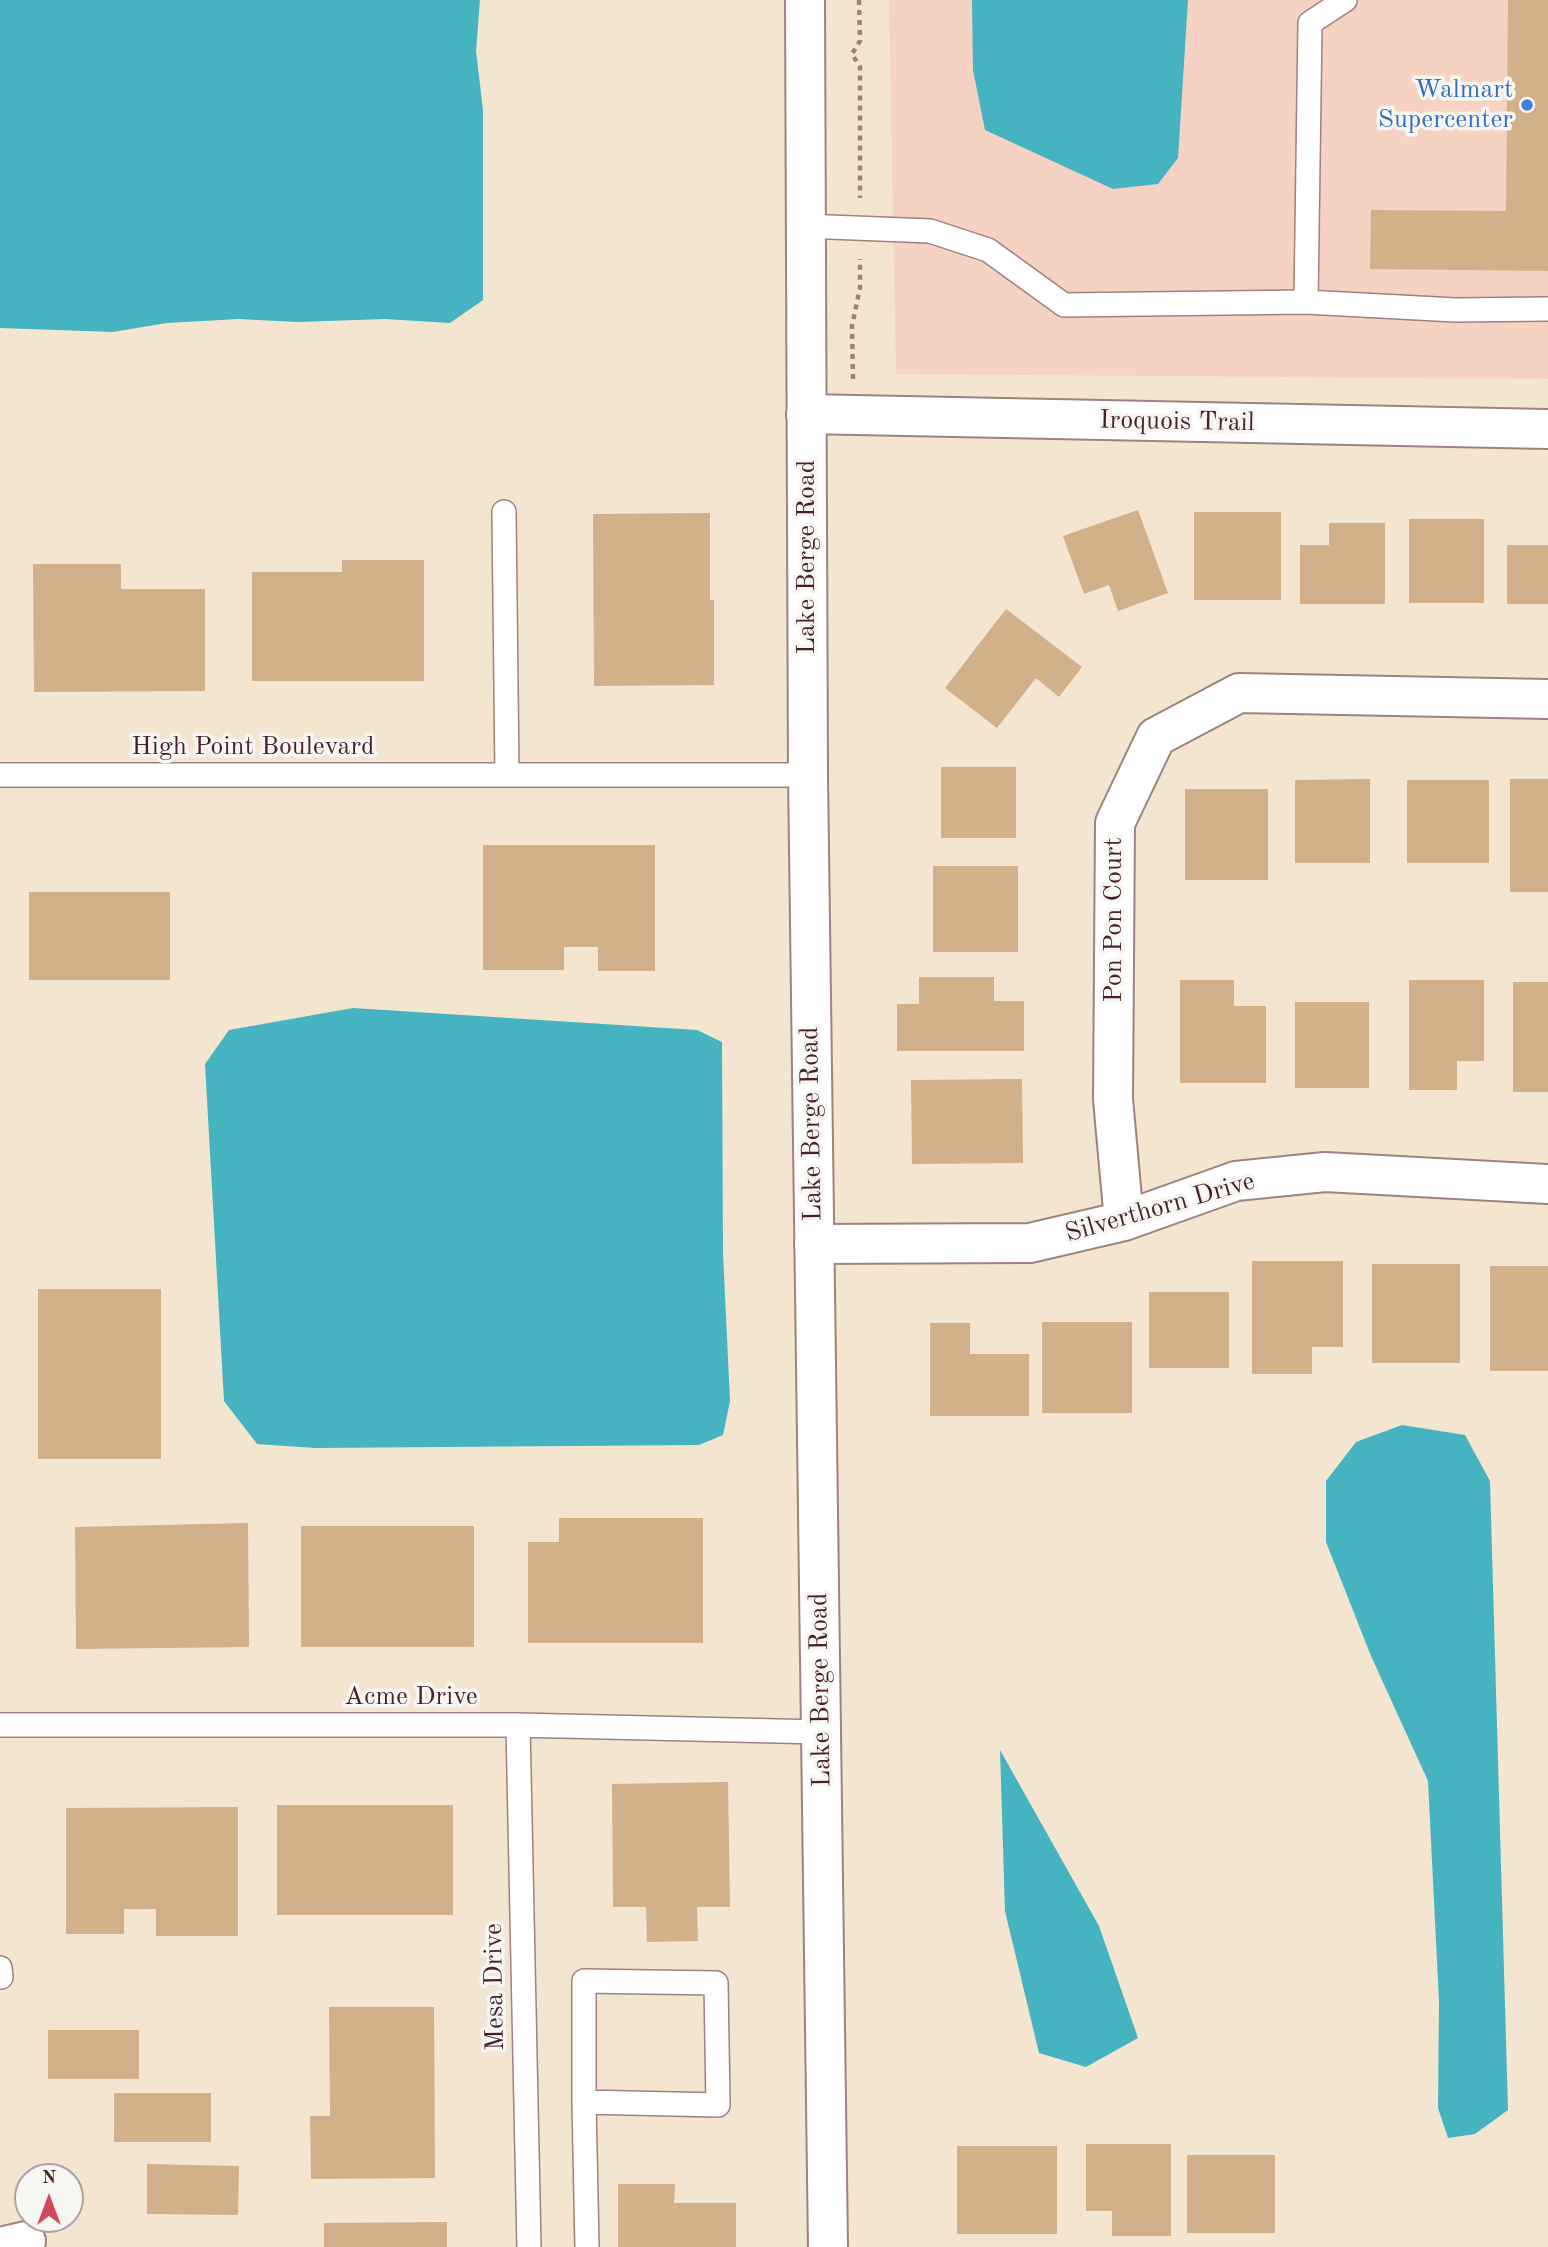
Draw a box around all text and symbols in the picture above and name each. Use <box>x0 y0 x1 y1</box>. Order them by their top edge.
place label: Walmart Supercenter <box>1378 74 1513 136</box>
marker: Walmart Supercenter <box>1519 97 1535 113</box>
street label: Iroquois Trail <box>1099 405 1255 439</box>
street label: Lake Berge Road <box>791 460 823 654</box>
street label: High Point Boulevard <box>131 731 375 763</box>
street label: Pon Pon Court <box>1098 837 1130 1003</box>
street label: Lake Berge Road <box>795 1026 829 1222</box>
street label: Silverthorn Drive <box>1062 1166 1258 1250</box>
street label: Lake Berge Road <box>804 1592 838 1788</box>
street label: Acme Drive <box>344 1681 478 1713</box>
street label: Mesa Drive <box>478 1923 512 2051</box>
north arrow <box>14 2163 84 2233</box>
text: N <box>42 2169 56 2188</box>

